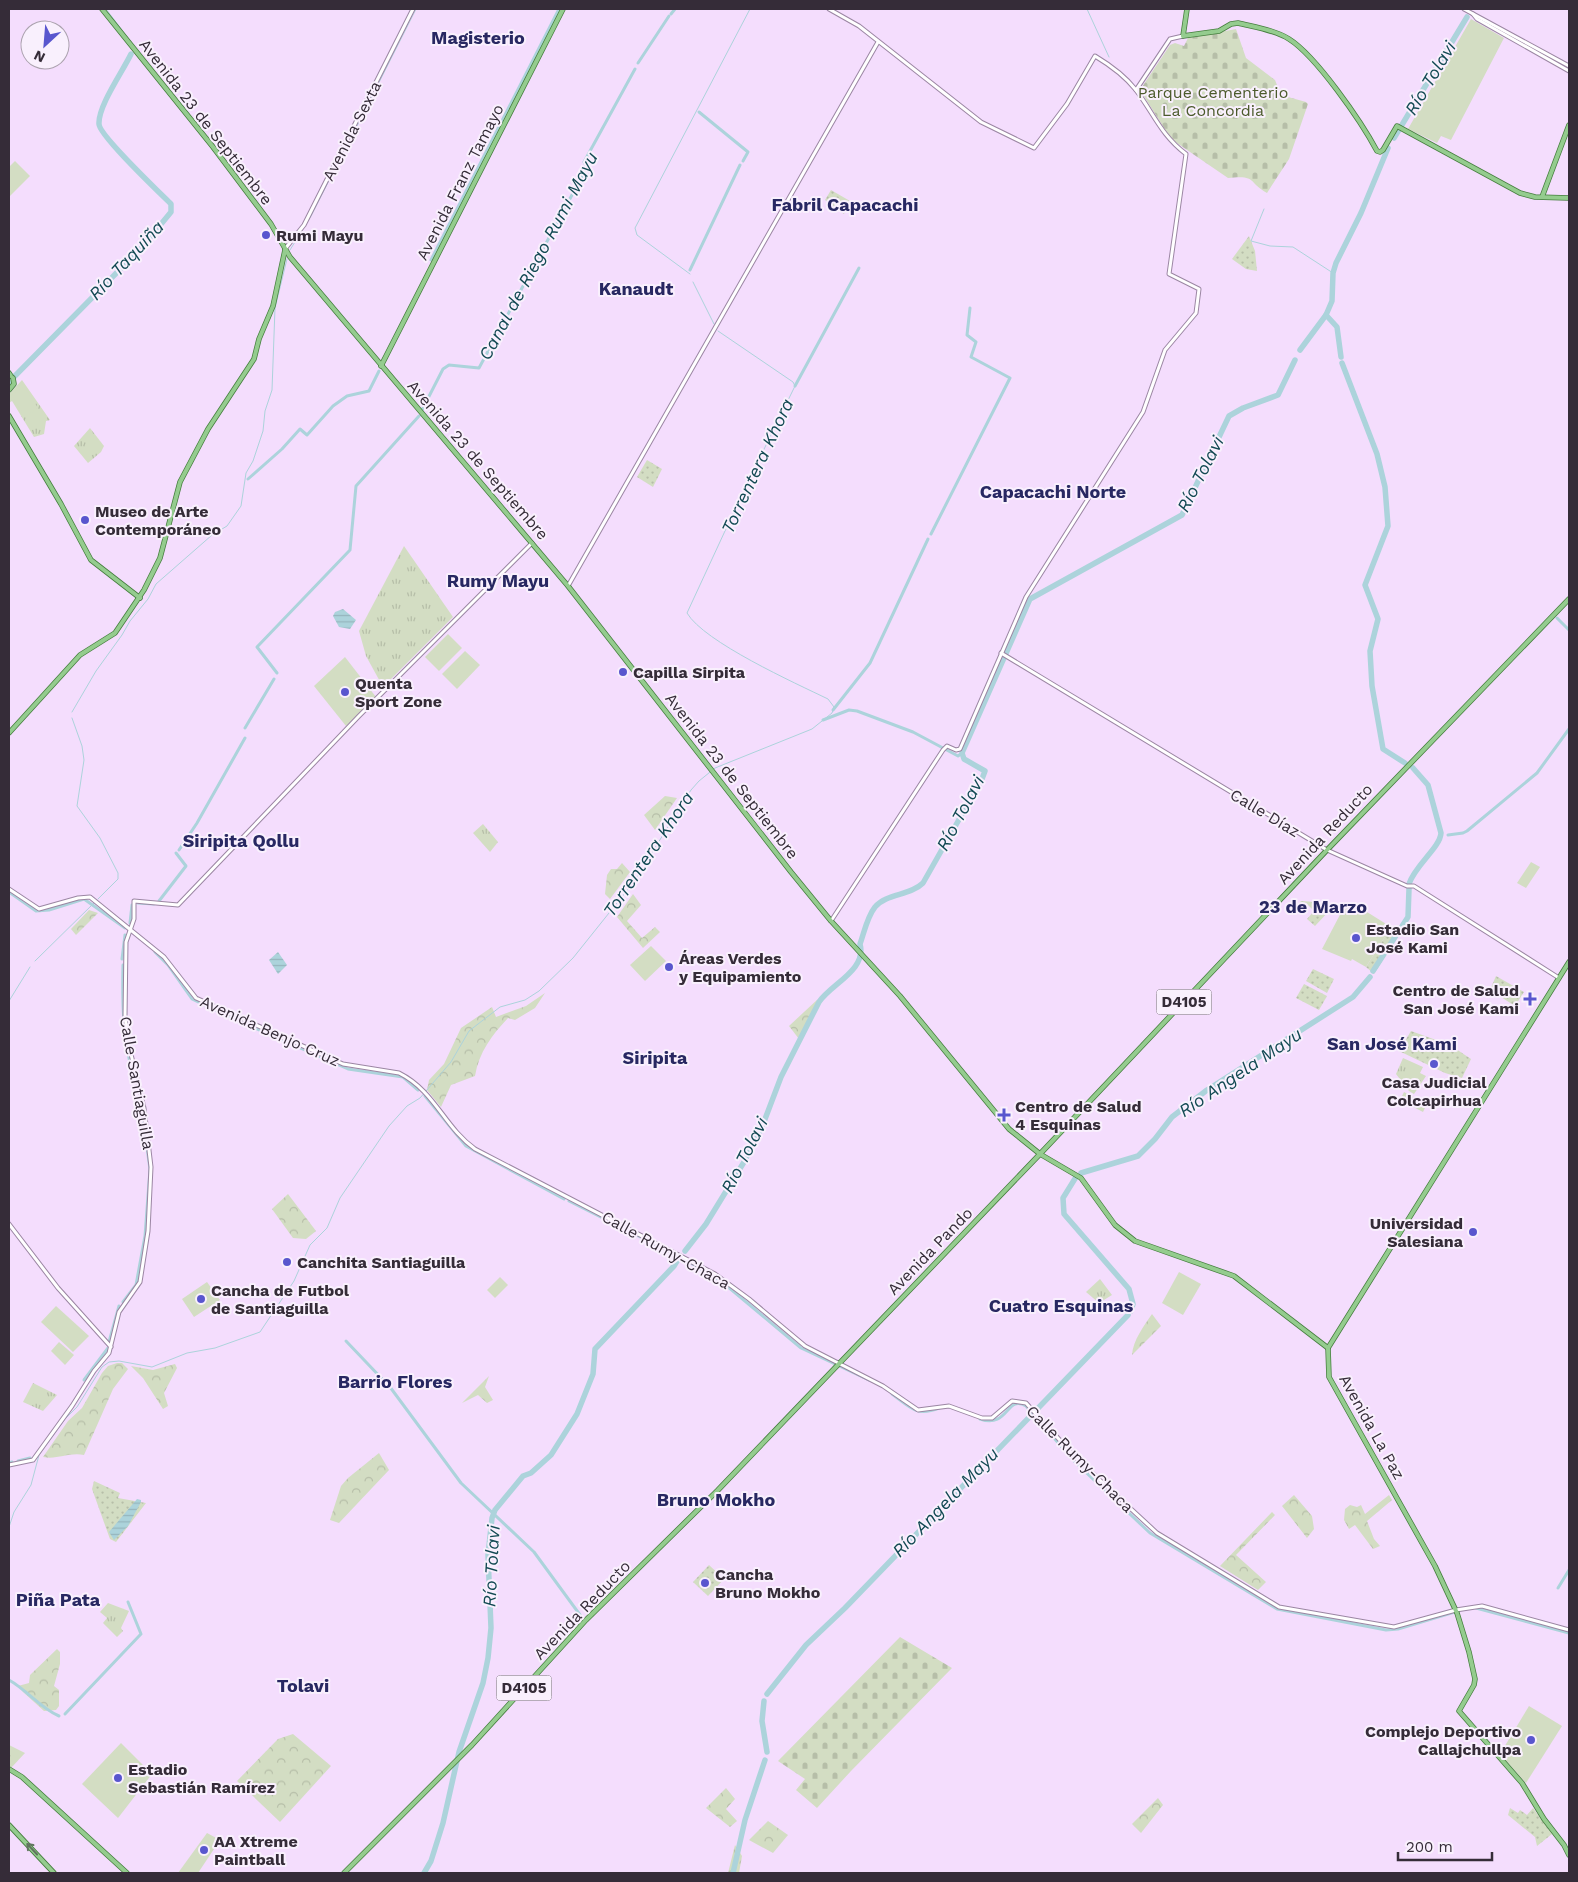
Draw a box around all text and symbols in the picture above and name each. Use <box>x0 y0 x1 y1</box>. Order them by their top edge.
north arrow <box>20 20 70 70</box>
district label: Magisterio <box>431 27 525 48</box>
street label: Avenida 23 de Septiembre <box>135 35 277 209</box>
water label: Río Tolavi <box>1400 36 1461 119</box>
text: N <box>31 47 47 66</box>
street label: Avenida Sexta <box>319 78 385 184</box>
park label: Parque Cementerio La Concordia <box>1138 83 1288 120</box>
street label: Avenida Franz Tamayo <box>412 101 508 263</box>
water label: Canal de Riego Rumi Mayu <box>474 148 602 364</box>
district label: Fabril Capacachi <box>771 194 919 215</box>
water label: Río Taquiña <box>84 216 168 304</box>
place label: Rumi Mayu <box>276 226 363 245</box>
marker: Rumi Mayu <box>260 229 272 241</box>
district label: Kanaudt <box>599 278 673 299</box>
street label: Avenida 23 de Septiembre <box>404 376 552 544</box>
water label: Torrentera Khora <box>717 395 797 537</box>
water label: Río Tolavi <box>1172 432 1229 515</box>
district label: Capacachi Norte <box>980 481 1126 502</box>
place label: Museo de Arte Contemporáneo <box>95 502 222 539</box>
marker: Museo de Arte Contemporáneo <box>79 514 91 526</box>
district label: Rumy Mayu <box>447 570 549 591</box>
place label: Capilla Sirpita <box>633 663 746 682</box>
marker: Capilla Sirpita <box>617 666 629 678</box>
place label: Quenta Sport Zone <box>355 674 442 711</box>
marker: Quenta Sport Zone <box>339 686 351 698</box>
street label: Avenida 23 de Septiembre <box>661 689 803 863</box>
water label: Río Tolavi <box>931 771 989 854</box>
street label: Avenida Reducto <box>1273 780 1377 888</box>
street label: Calle Díaz <box>1227 785 1303 841</box>
water label: Torrentera Khora <box>598 787 698 921</box>
district label: Siripita Qollu <box>183 830 299 851</box>
district label: 23 de Marzo <box>1259 896 1367 917</box>
place label: Estadio San José Kami <box>1366 920 1459 957</box>
marker: Estadio San José Kami <box>1350 932 1362 944</box>
place label: Áreas Verdes y Equipamiento <box>678 949 802 986</box>
marker: Áreas Verdes y Equipamiento <box>663 961 675 973</box>
place label: Centro de Salud San José Kami <box>1392 981 1519 1018</box>
road number: D4105 <box>1156 990 1212 1014</box>
street label: Avenida Benjo Cruz <box>197 992 343 1070</box>
marker: Centro de Salud San José Kami <box>1523 992 1537 1006</box>
street label: Calle Santiaguilla <box>116 1015 158 1151</box>
water label: Río Angela Mayu <box>1174 1023 1306 1121</box>
district label: San José Kami <box>1327 1033 1457 1054</box>
district label: Siripita <box>623 1047 688 1068</box>
marker: Casa Judicial Colcapirhua <box>1428 1058 1440 1070</box>
place label: Casa Judicial Colcapirhua <box>1382 1073 1487 1110</box>
place label: Centro de Salud 4 Esquinas <box>1015 1097 1142 1134</box>
marker: Centro de Salud 4 Esquinas <box>997 1108 1011 1122</box>
water label: Río Tolavi <box>716 1113 773 1196</box>
street label: Avenida Pando <box>883 1203 977 1299</box>
street label: Calle Rumy-Chaca <box>598 1207 734 1293</box>
place label: Universidad Salesiana <box>1370 1214 1464 1251</box>
marker: Universidad Salesiana <box>1467 1226 1479 1238</box>
place label: Canchita Santiaguilla <box>297 1253 466 1272</box>
marker: Canchita Santiaguilla <box>281 1256 293 1268</box>
place label: Cancha de Futbol de Santiaguilla <box>211 1281 350 1318</box>
marker: Cancha de Futbol de Santiaguilla <box>195 1293 207 1305</box>
district label: Cuatro Esquinas <box>989 1295 1134 1316</box>
district label: Barrio Flores <box>338 1371 453 1392</box>
street label: Avenida La Paz <box>1335 1371 1409 1483</box>
street label: Calle Rumy-Chaca <box>1022 1401 1138 1517</box>
water label: Río Angela Mayu <box>887 1443 1003 1561</box>
district label: Bruno Mokho <box>657 1489 775 1510</box>
water label: Río Tolavi <box>478 1523 504 1607</box>
street label: Avenida Reducto <box>530 1556 634 1664</box>
place label: Cancha Bruno Mokho <box>715 1565 821 1602</box>
marker: Cancha Bruno Mokho <box>699 1577 711 1589</box>
district label: Piña Pata <box>16 1589 101 1610</box>
district label: Tolavi <box>277 1675 329 1696</box>
road number: D4105 <box>496 1676 552 1700</box>
place label: Complejo Deportivo Callajchullpa <box>1365 1722 1522 1759</box>
marker: Complejo Deportivo Callajchullpa <box>1525 1734 1537 1746</box>
place label: Estadio Sebastián Ramírez <box>128 1760 275 1797</box>
marker: Estadio Sebastián Ramírez <box>112 1772 124 1784</box>
scale bar <box>1398 1830 1492 1862</box>
place label: AA Xtreme Paintball <box>214 1832 298 1869</box>
text: 200 m <box>1406 1838 1453 1856</box>
one-way arrow <box>26 1843 38 1855</box>
marker: AA Xtreme Paintball <box>198 1844 210 1856</box>

